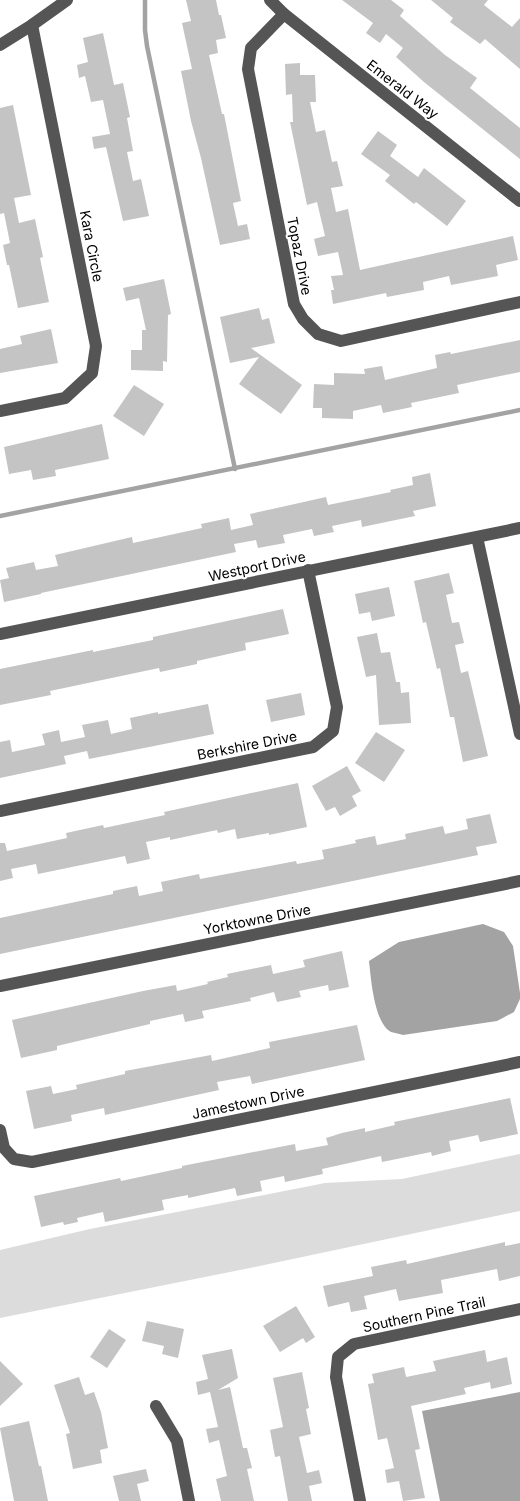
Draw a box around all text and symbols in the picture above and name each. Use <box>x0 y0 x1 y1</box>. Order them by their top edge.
street label: Emerald Way <box>364 56 442 122</box>
street label: Kara Circle <box>77 209 107 283</box>
street label: Topaz Drive <box>284 215 316 297</box>
street label: Westport Drive <box>207 547 307 585</box>
street label: Berkshire Drive <box>196 727 298 763</box>
street label: Yorktowne Drive <box>202 900 312 938</box>
street label: Jamestown Drive <box>190 1082 306 1122</box>
street label: Southern Pine Trail <box>361 1293 487 1335</box>

